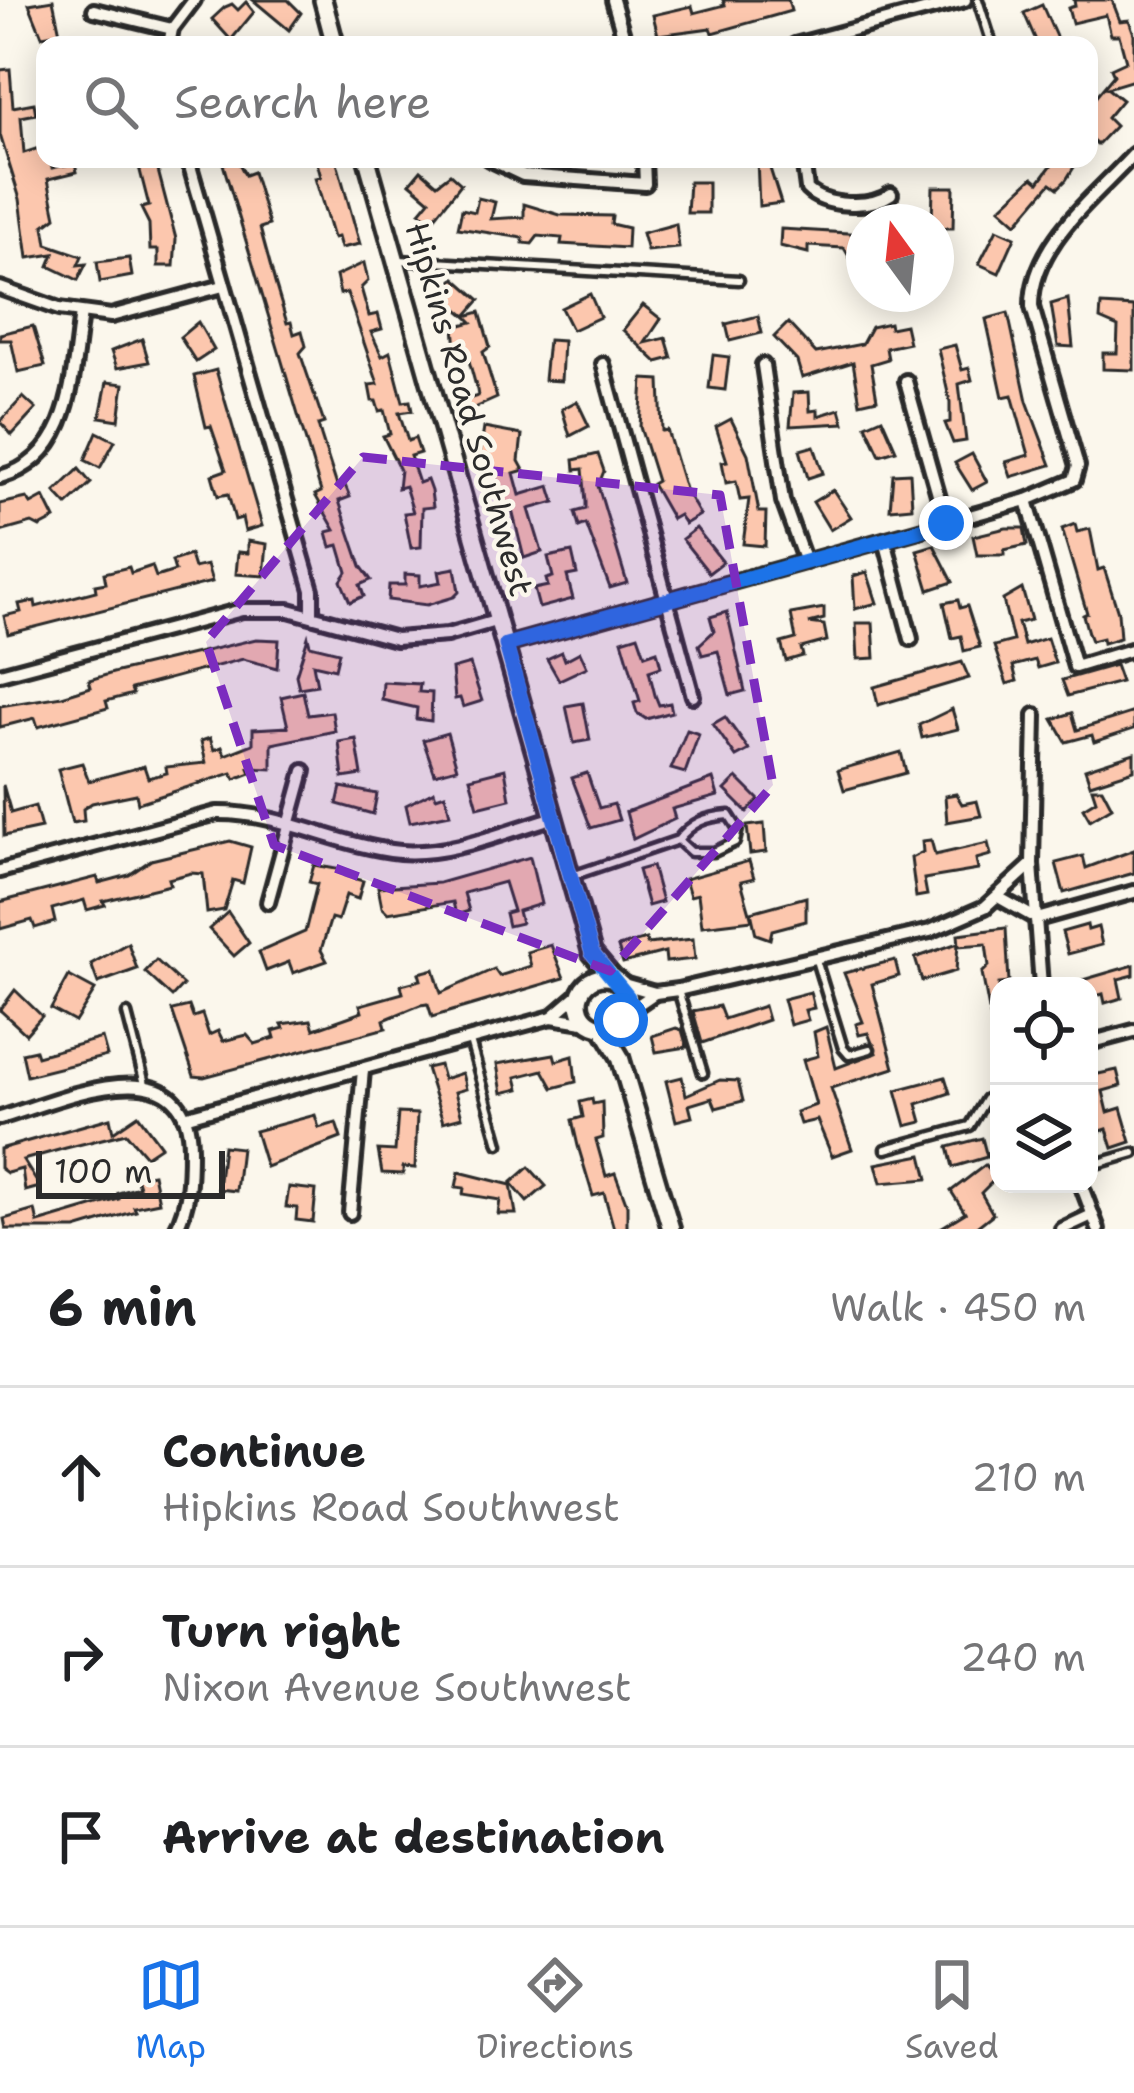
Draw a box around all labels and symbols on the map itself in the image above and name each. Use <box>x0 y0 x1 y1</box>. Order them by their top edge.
north arrow <box>846 204 954 312</box>
street label: Hipkins Road Southwest <box>395 217 545 602</box>
route end <box>919 496 973 550</box>
route start <box>594 993 648 1047</box>
scale bar <box>36 1145 225 1198</box>

